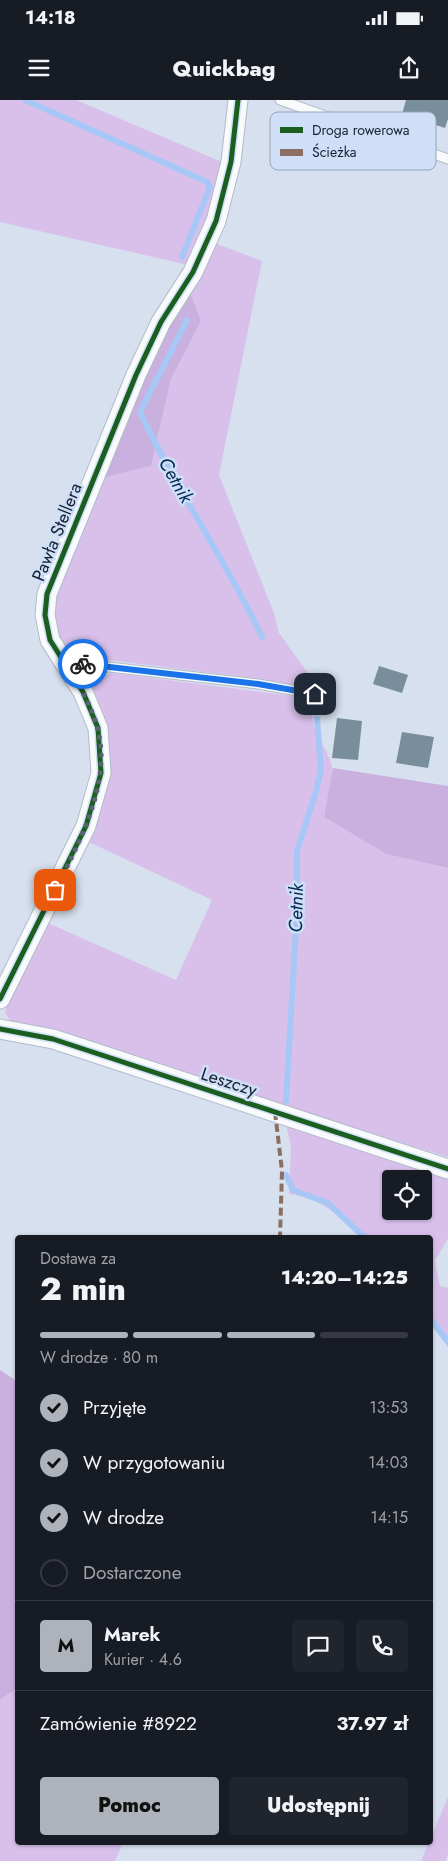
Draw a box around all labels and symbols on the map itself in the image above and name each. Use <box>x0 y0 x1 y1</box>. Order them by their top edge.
legend <box>270 112 436 170</box>
text: Droga rowerowa <box>312 120 410 140</box>
text: Ścieżka <box>312 142 357 162</box>
water label: Cetnik <box>152 452 200 509</box>
street label: Pawła Stellera <box>25 479 89 585</box>
courier <box>58 639 108 689</box>
pin <box>294 673 336 715</box>
pin <box>34 869 76 911</box>
water label: Cetnik <box>282 882 310 933</box>
street label: Leszczy <box>198 1061 261 1103</box>

